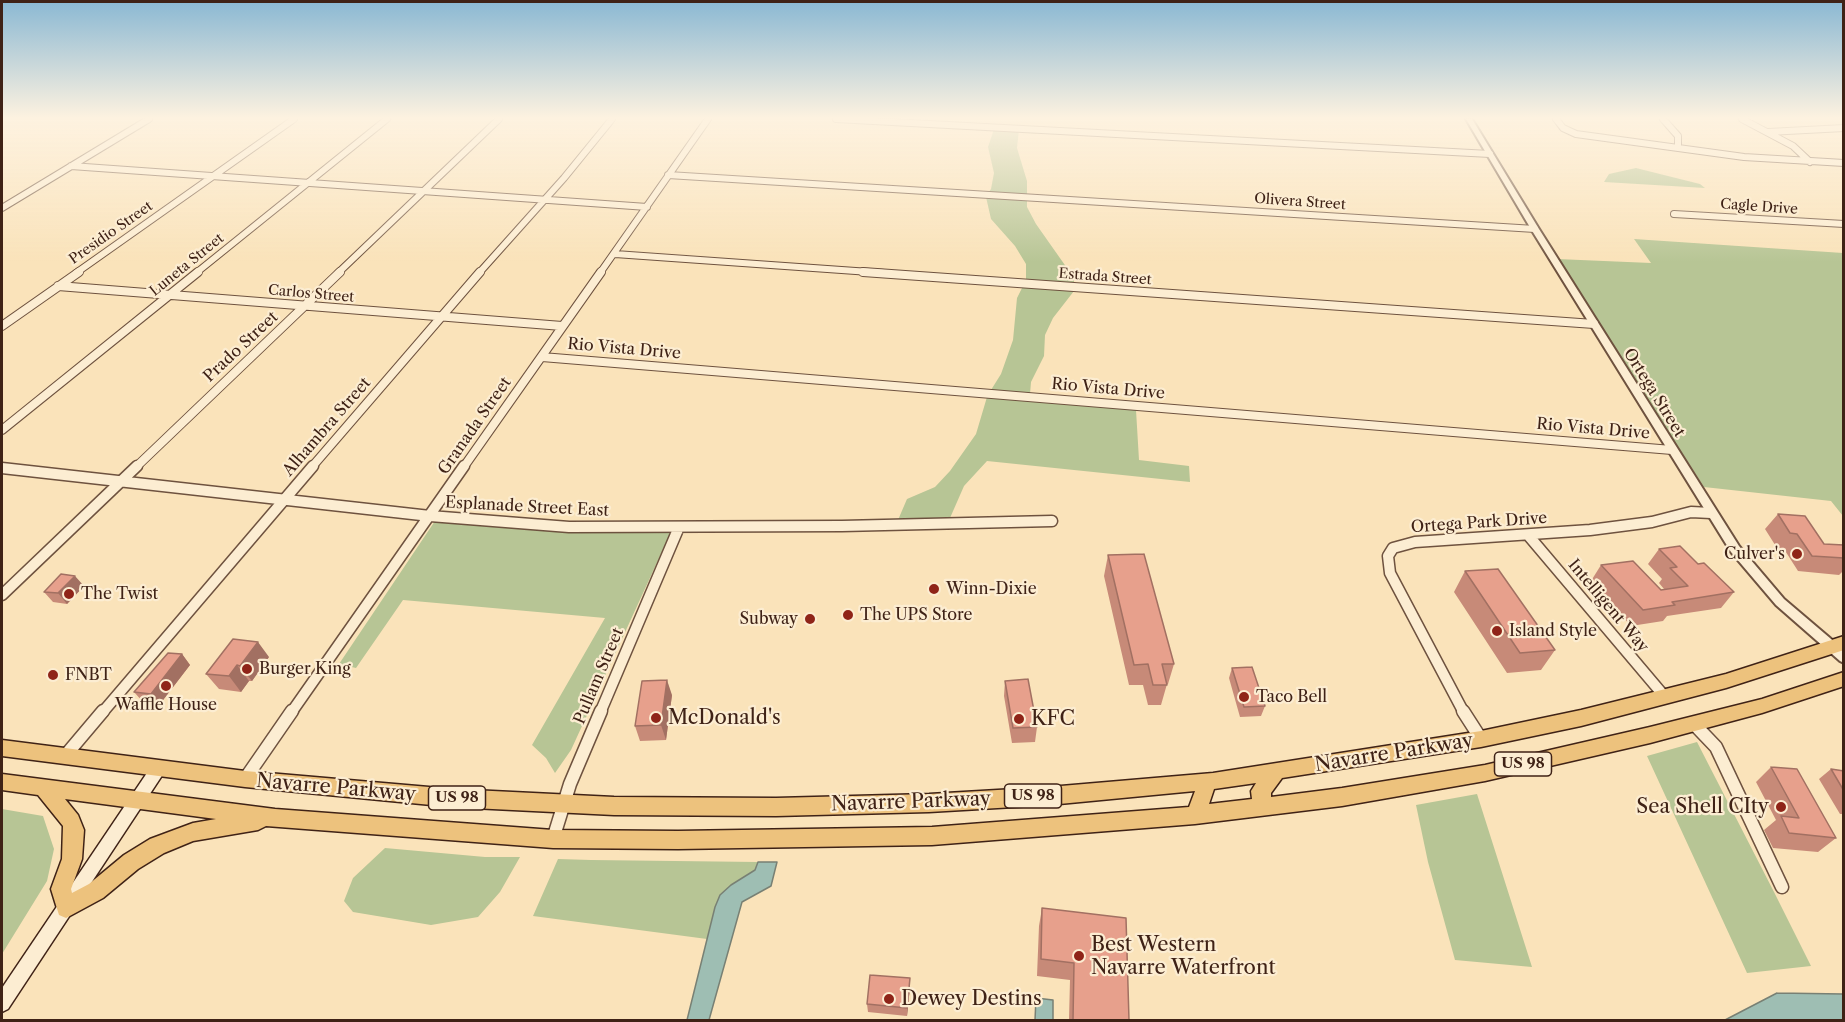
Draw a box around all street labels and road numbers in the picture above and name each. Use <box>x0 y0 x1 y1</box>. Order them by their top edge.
street label: Olivera Street <box>1254 190 1346 214</box>
street label: Cagle Drive <box>1720 196 1798 218</box>
street label: Presidio Street <box>66 198 156 268</box>
street label: Luneta Street <box>147 230 227 300</box>
street label: Estrada Street <box>1058 265 1152 289</box>
street label: Carlos Street <box>267 282 355 306</box>
street label: Prado Street <box>200 308 282 386</box>
street label: Rio Vista Drive <box>566 334 682 364</box>
street label: Ortega Street <box>1619 345 1689 441</box>
street label: Alhambra Street <box>279 374 375 480</box>
street label: Granada Street <box>434 374 516 478</box>
street label: Rio Vista Drive <box>1050 374 1166 404</box>
street label: Rio Vista Drive <box>1535 414 1651 444</box>
street label: Esplanade Street East <box>445 493 609 521</box>
street label: Ortega Park Drive <box>1410 509 1548 537</box>
street label: Intelligent Way <box>1564 556 1652 656</box>
street label: Pullam Street <box>570 625 628 727</box>
street label: Navarre Parkway <box>1313 729 1475 777</box>
road number: US 98 <box>1494 752 1552 776</box>
street label: Navarre Parkway <box>255 769 417 807</box>
road number: US 98 <box>1004 784 1062 808</box>
road number: US 98 <box>428 786 486 810</box>
street label: Navarre Parkway <box>831 787 991 817</box>

